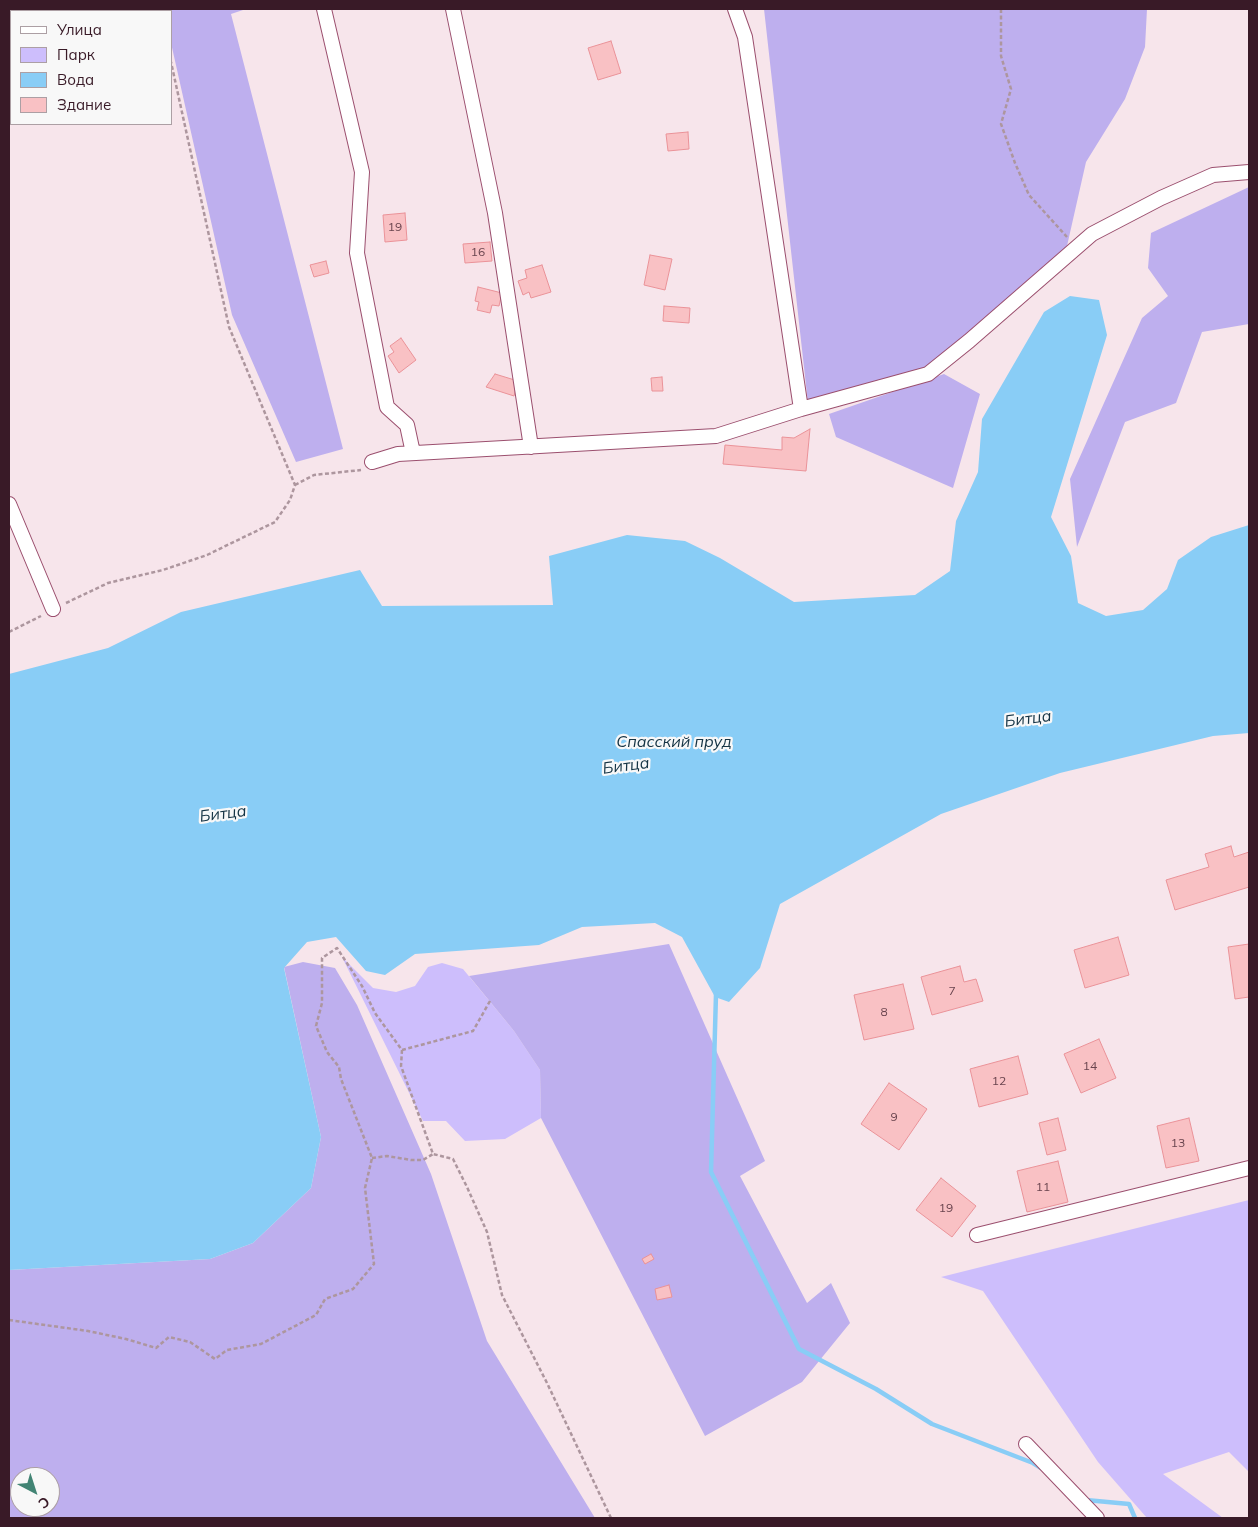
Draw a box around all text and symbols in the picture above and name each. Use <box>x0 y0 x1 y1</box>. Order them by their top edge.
legend <box>10 10 172 125</box>
text: Улица <box>57 20 102 39</box>
text: Парк <box>57 45 95 64</box>
text: Вода <box>57 70 94 89</box>
text: Здание <box>57 95 111 114</box>
house number: 19 <box>388 220 402 234</box>
house number: 16 <box>471 245 485 259</box>
water label: Битца <box>1003 707 1053 731</box>
water label: Спасский пруд <box>616 732 732 752</box>
water label: Битца <box>601 754 651 778</box>
water label: Битца <box>198 802 248 826</box>
house number: 7 <box>948 984 956 998</box>
house number: 8 <box>880 1005 888 1019</box>
house number: 14 <box>1083 1059 1097 1073</box>
house number: 12 <box>992 1074 1006 1088</box>
house number: 9 <box>890 1110 898 1124</box>
house number: 13 <box>1171 1136 1185 1150</box>
house number: 11 <box>1036 1180 1050 1194</box>
house number: 19 <box>939 1201 953 1215</box>
north arrow <box>10 1467 60 1517</box>
text: С <box>35 1493 53 1513</box>

